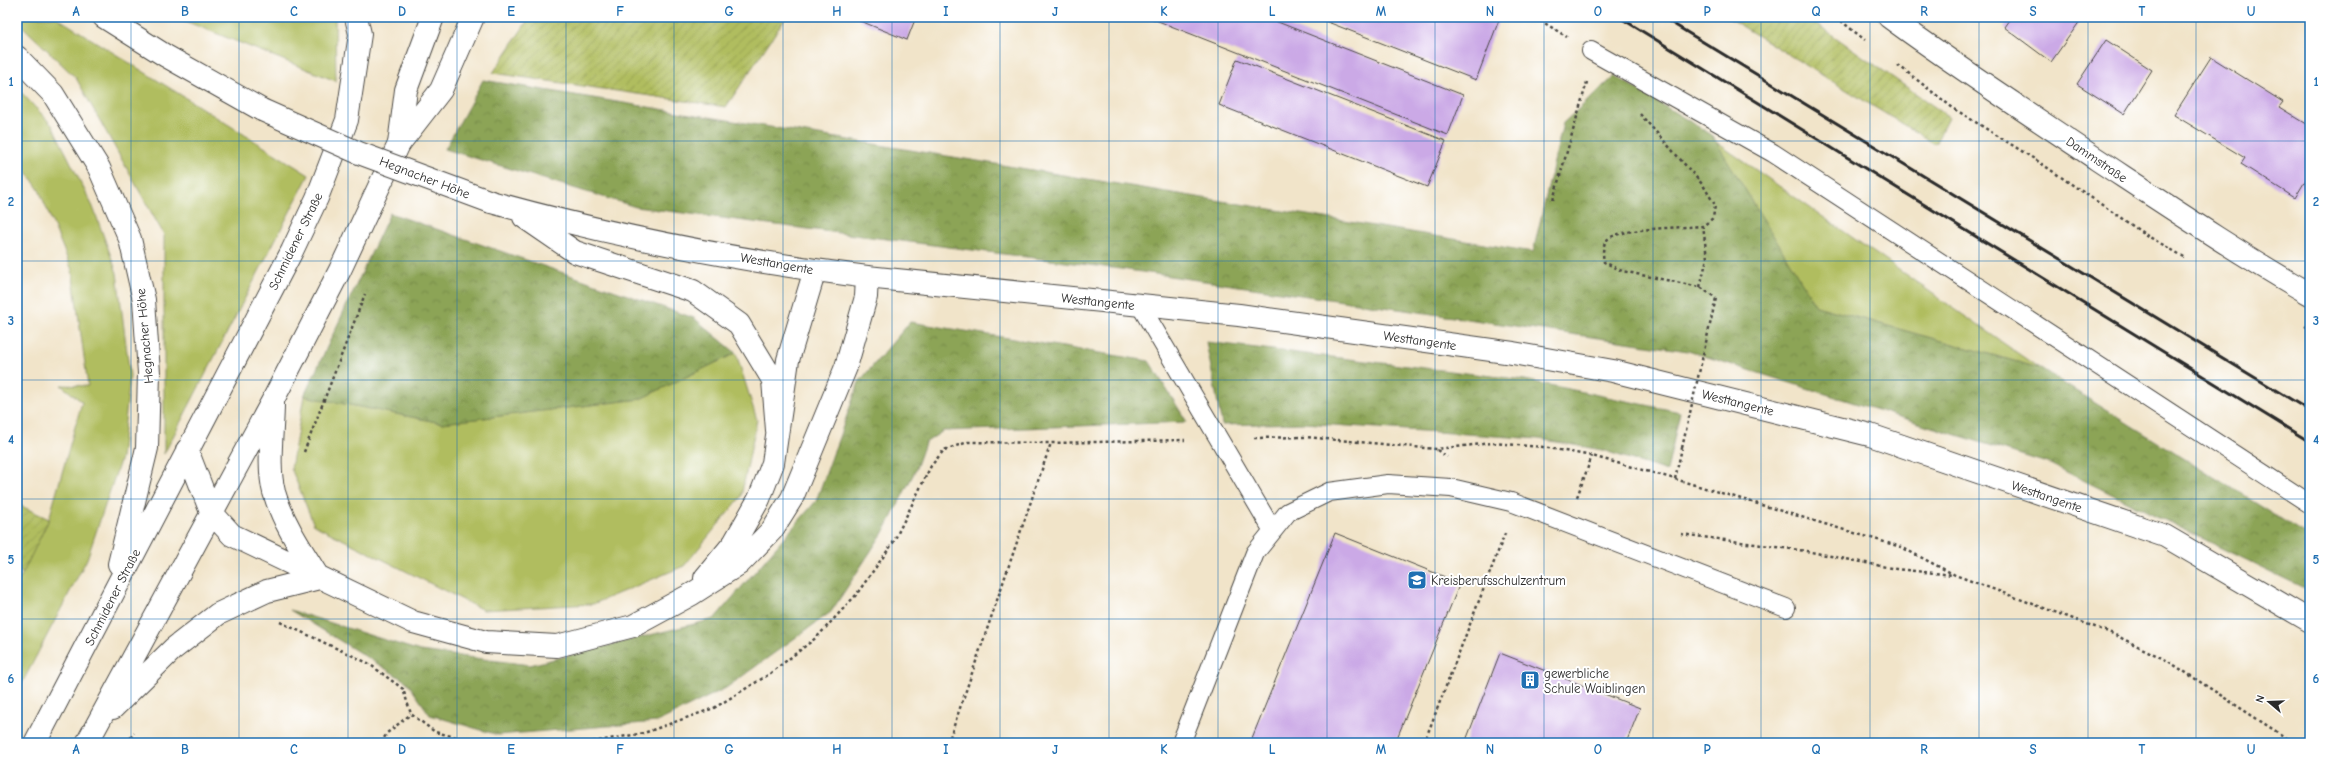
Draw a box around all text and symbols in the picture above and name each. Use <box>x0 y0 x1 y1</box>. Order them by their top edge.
text: A <box>72 4 80 19</box>
text: B <box>181 4 189 19</box>
text: C <box>290 4 298 19</box>
text: D <box>398 4 406 19</box>
text: E <box>507 4 515 19</box>
text: F <box>616 4 624 19</box>
text: G <box>724 4 734 19</box>
text: H <box>832 4 842 19</box>
text: I <box>943 4 949 19</box>
text: J <box>1052 4 1058 19</box>
text: K <box>1160 4 1168 19</box>
text: L <box>1269 4 1276 19</box>
text: M <box>1376 4 1387 19</box>
text: N <box>1486 4 1494 19</box>
text: O <box>1594 4 1602 19</box>
text: P <box>1703 4 1711 19</box>
text: Q <box>1811 4 1821 19</box>
text: R <box>1920 4 1928 19</box>
text: S <box>2029 4 2037 19</box>
text: T <box>2139 4 2146 19</box>
text: U <box>2247 4 2256 19</box>
text: 1 <box>8 74 14 89</box>
text: 1 <box>2313 74 2319 89</box>
street label: Dammstraße <box>2063 133 2131 186</box>
street label: Hegnacher Höhe <box>377 153 473 202</box>
street label: Schmidener Straße <box>265 190 326 292</box>
text: 2 <box>8 194 14 209</box>
text: 2 <box>2313 194 2319 209</box>
street label: Westtangente <box>739 250 815 277</box>
street label: Hegnacher Höhe <box>133 287 156 384</box>
street label: Westtangente <box>1061 290 1136 313</box>
text: 3 <box>8 313 14 328</box>
text: 3 <box>2313 313 2319 328</box>
street label: Westtangente <box>1382 328 1458 353</box>
street label: Westtangente <box>1700 386 1776 419</box>
text: 4 <box>8 432 14 447</box>
text: 4 <box>2313 432 2319 447</box>
street label: Westtangente <box>2010 477 2085 516</box>
street label: Schmidener Straße <box>82 546 144 648</box>
text: 5 <box>8 552 15 567</box>
text: 5 <box>2313 552 2320 567</box>
school or university icon: Kreisberufsschulzentrum <box>1406 569 1428 591</box>
place label: Kreisberufsschulzentrum <box>1431 573 1566 588</box>
place label: gewerbliche Schule Waiblingen <box>1544 666 1645 696</box>
building icon: gewerbliche Schule Waiblingen <box>1519 669 1541 691</box>
text: 6 <box>8 671 15 686</box>
text: 6 <box>2313 671 2320 686</box>
north arrow <box>2249 682 2289 722</box>
text: N <box>2253 693 2267 704</box>
text: A <box>72 742 80 757</box>
text: B <box>181 742 189 757</box>
text: C <box>290 742 298 757</box>
text: D <box>398 742 406 757</box>
text: E <box>507 742 515 757</box>
text: F <box>616 742 624 757</box>
text: G <box>724 742 734 757</box>
text: H <box>832 742 842 757</box>
text: I <box>943 742 949 757</box>
text: J <box>1052 742 1058 757</box>
text: K <box>1160 742 1168 757</box>
text: L <box>1269 742 1276 757</box>
text: M <box>1376 742 1387 757</box>
text: N <box>1486 742 1494 757</box>
text: O <box>1594 742 1602 757</box>
text: P <box>1703 742 1711 757</box>
text: Q <box>1811 742 1821 757</box>
text: R <box>1920 742 1928 757</box>
text: S <box>2029 742 2037 757</box>
text: T <box>2139 742 2146 757</box>
text: U <box>2247 742 2256 757</box>

